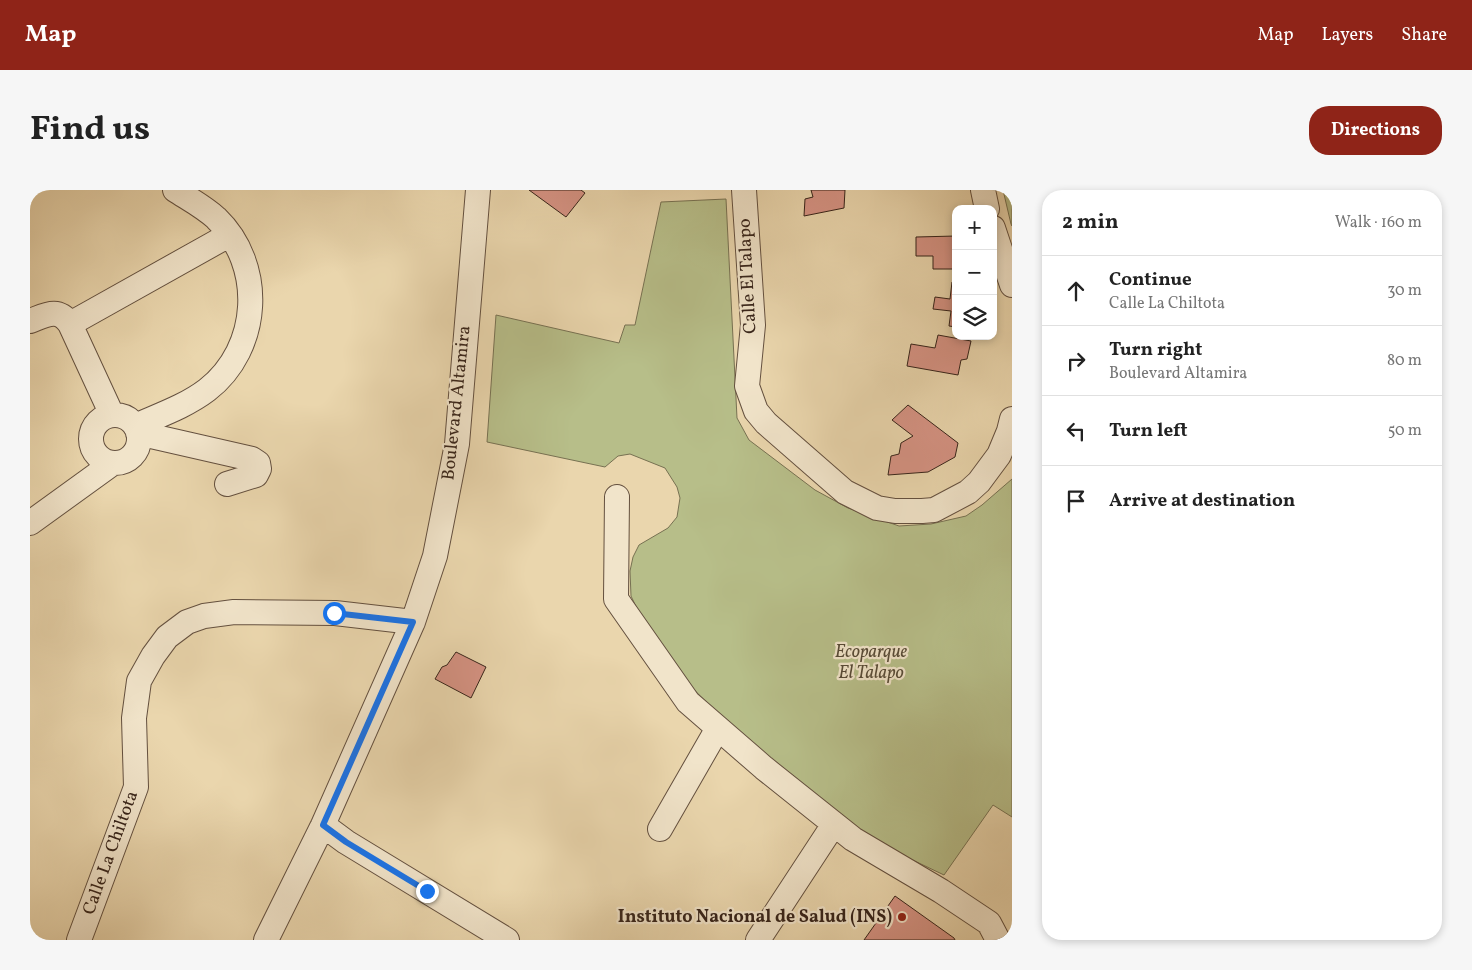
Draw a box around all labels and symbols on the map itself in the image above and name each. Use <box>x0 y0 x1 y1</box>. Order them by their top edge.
street label: Calle El Talapo <box>732 218 764 334</box>
street label: Boulevard Altamira <box>436 324 478 482</box>
route start <box>323 602 346 625</box>
park label: Ecoparque El Talapo <box>835 640 908 686</box>
street label: Calle La Chiltota <box>77 787 145 919</box>
route end <box>416 880 439 903</box>
place label: Instituto Nacional de Salud (INS) <box>618 905 892 930</box>
marker: Instituto Nacional de Salud (INS) <box>896 911 908 923</box>

